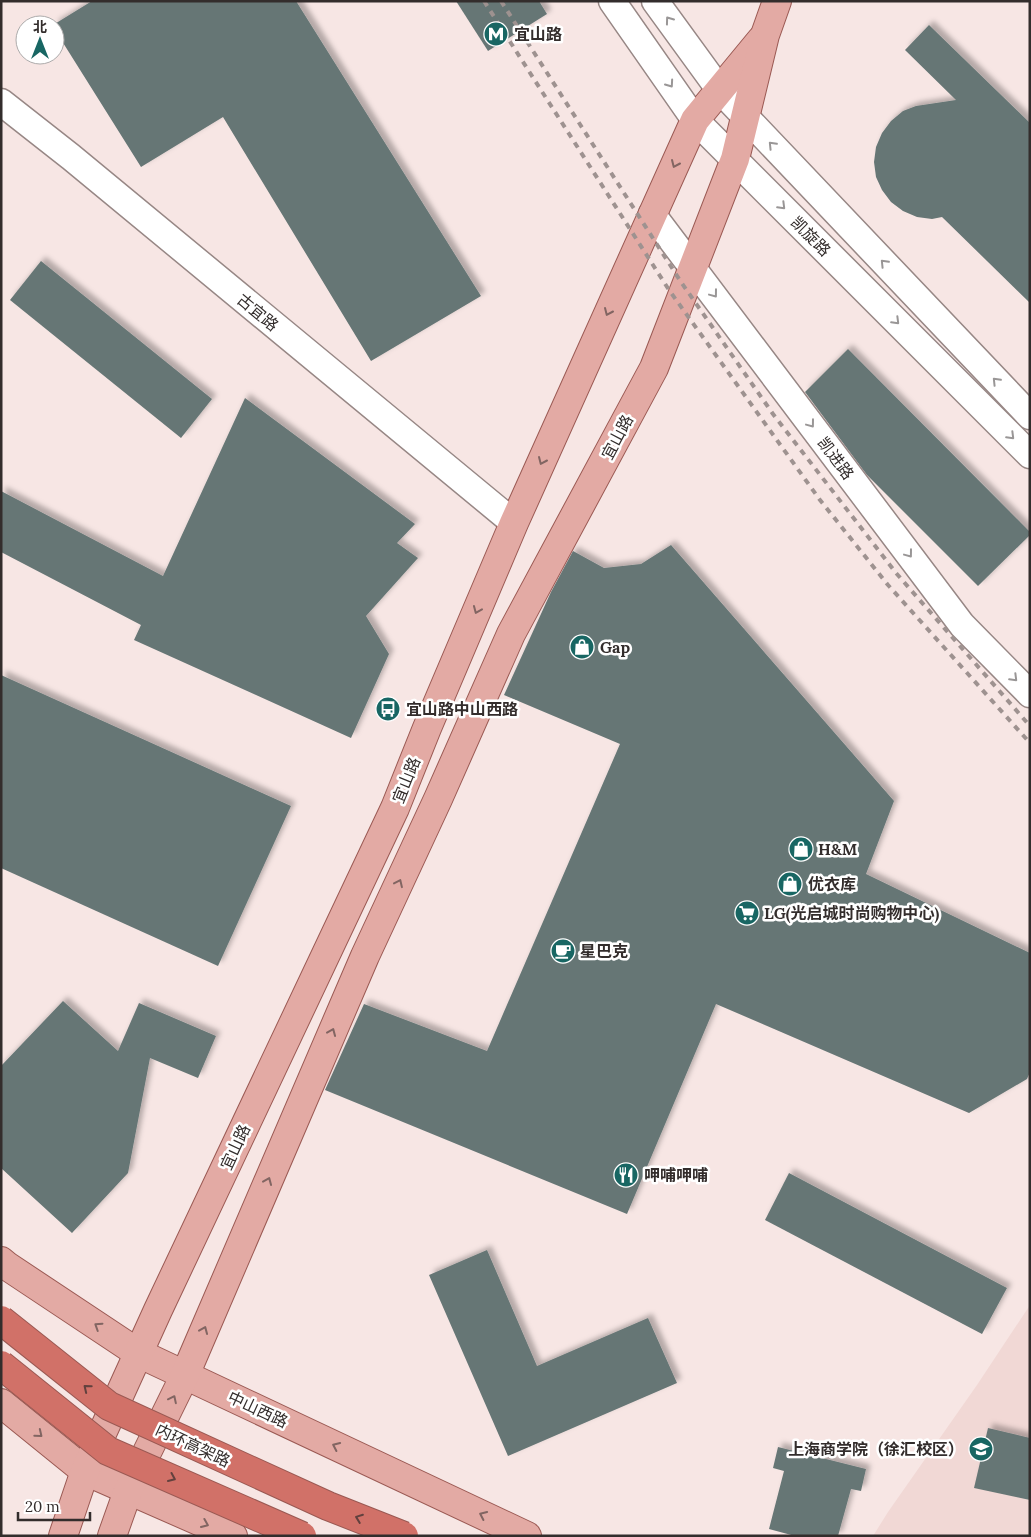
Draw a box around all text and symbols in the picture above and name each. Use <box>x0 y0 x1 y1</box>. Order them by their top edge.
north arrow <box>15 15 65 65</box>
one-way arrow <box>666 16 675 26</box>
text: 北 <box>33 18 47 36</box>
metro station icon: 宜山路 <box>483 21 509 47</box>
place label: 宜山路 <box>514 24 562 44</box>
one-way arrow <box>664 78 673 88</box>
one-way arrow <box>769 142 778 151</box>
one-way arrow <box>671 159 681 168</box>
one-way arrow <box>776 200 785 209</box>
street label: 凯旋路 <box>787 212 835 260</box>
one-way arrow <box>881 260 890 269</box>
one-way arrow <box>708 288 716 297</box>
street label: 古宜路 <box>233 289 283 335</box>
one-way arrow <box>604 307 615 316</box>
one-way arrow <box>891 315 900 324</box>
one-way arrow <box>993 378 1002 387</box>
street label: 宜山路 <box>597 411 637 463</box>
one-way arrow <box>806 418 814 427</box>
one-way arrow <box>1005 430 1014 439</box>
street label: 凯进路 <box>814 433 858 483</box>
one-way arrow <box>538 456 548 465</box>
one-way arrow <box>903 548 912 558</box>
one-way arrow <box>473 605 483 613</box>
shop icon: Gap <box>569 634 595 660</box>
place label: Gap <box>600 637 630 657</box>
one-way arrow <box>1008 672 1017 681</box>
bus stop icon: 宜山路中山西路 <box>375 696 401 722</box>
place label: 宜山路中山西路 <box>406 699 518 719</box>
street label: 宜山路 <box>388 754 424 806</box>
shop icon: H&M <box>788 836 814 862</box>
place label: H&M <box>818 839 857 859</box>
shop icon: 优衣库 <box>777 871 803 897</box>
place label: 优衣库 <box>808 874 856 894</box>
one-way arrow <box>392 879 403 888</box>
supermarket icon: LG(光启城时尚购物中心) <box>734 900 760 926</box>
place label: LG(光启城时尚购物中心) <box>764 903 939 924</box>
cafe icon: 星巴克 <box>550 938 576 964</box>
place label: 星巴克 <box>580 941 628 961</box>
one-way arrow <box>326 1028 337 1037</box>
street label: 宜山路 <box>216 1121 254 1173</box>
restaurant icon: 呷哺呷哺 <box>613 1162 639 1188</box>
place label: 呷哺呷哺 <box>644 1165 708 1185</box>
one-way arrow <box>262 1177 273 1186</box>
one-way arrow <box>94 1323 103 1332</box>
one-way arrow <box>198 1326 209 1335</box>
one-way arrow <box>84 1386 93 1394</box>
street label: 中山西路 <box>225 1386 291 1432</box>
one-way arrow <box>167 1396 177 1405</box>
street label: 内环高架路 <box>153 1419 233 1471</box>
one-way arrow <box>33 1428 42 1436</box>
school or university icon: 上海商学院（徐汇校区） <box>968 1436 994 1462</box>
place label: 上海商学院（徐汇校区） <box>788 1439 964 1459</box>
one-way arrow <box>332 1442 341 1452</box>
one-way arrow <box>167 1473 175 1483</box>
scale bar <box>18 1490 90 1522</box>
text: 20 m <box>25 1497 60 1516</box>
one-way arrow <box>479 1511 488 1521</box>
one-way arrow <box>355 1514 364 1524</box>
one-way arrow <box>200 1517 209 1528</box>

